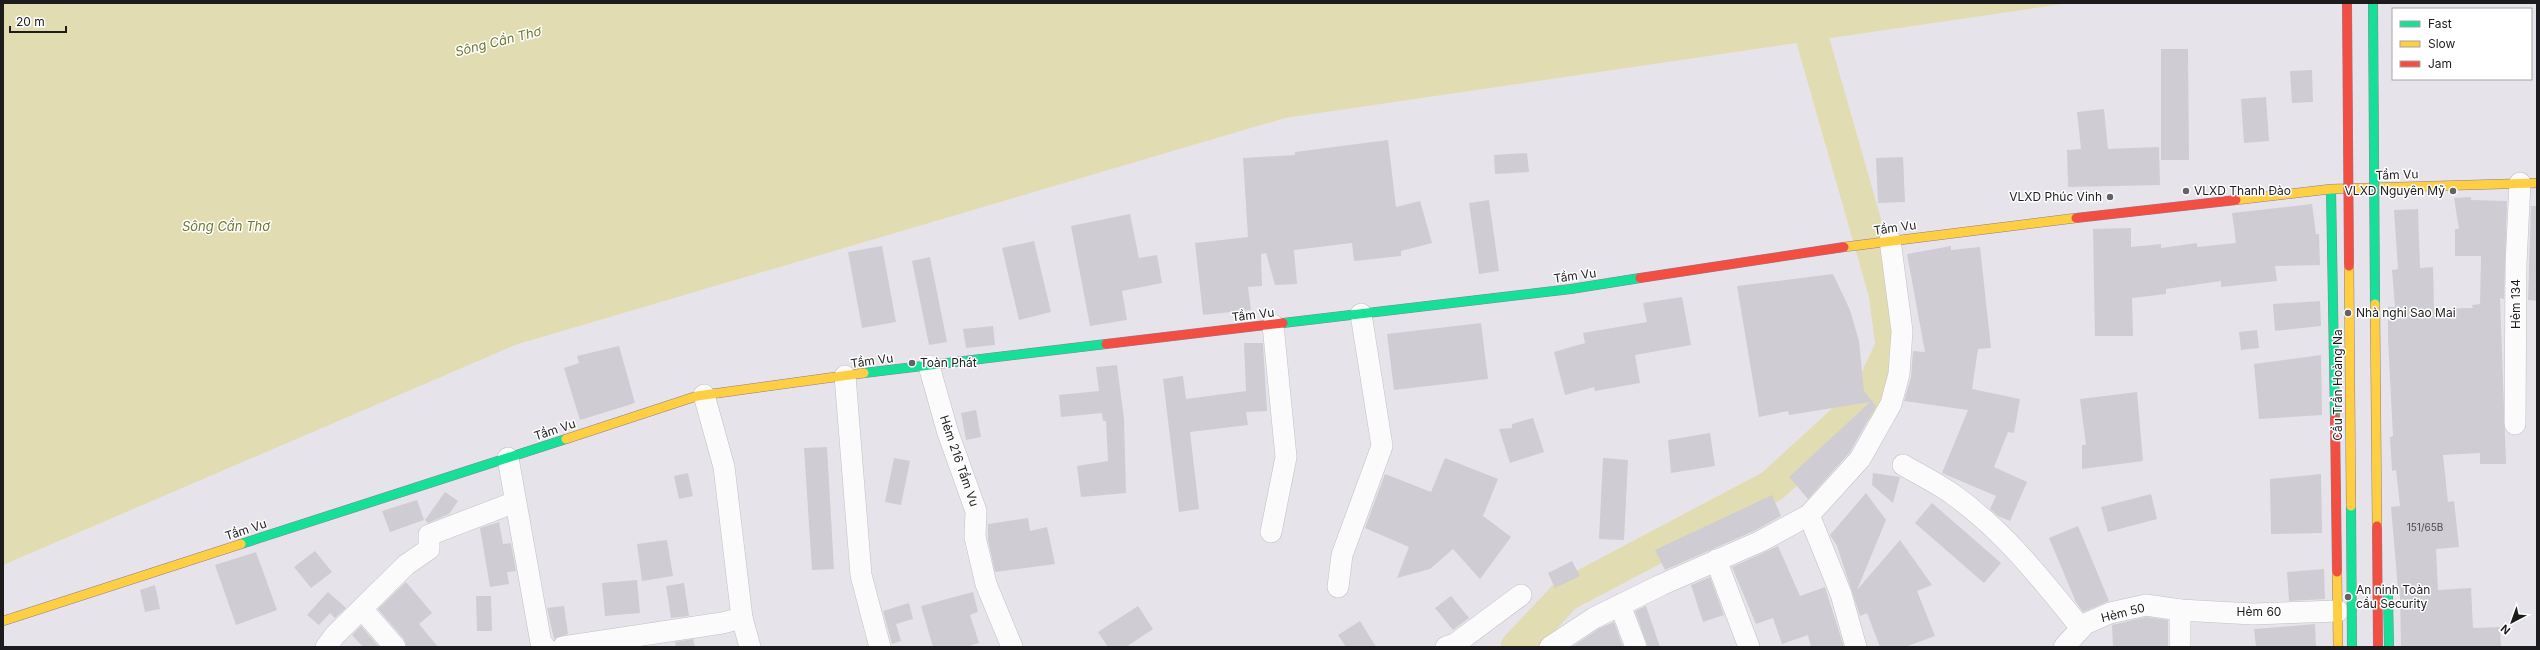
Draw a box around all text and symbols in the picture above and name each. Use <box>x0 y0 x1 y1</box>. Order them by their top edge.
scale bar <box>10 8 66 34</box>
legend <box>2392 8 2532 80</box>
text: 20 m <box>16 14 45 29</box>
text: Fast <box>2428 16 2452 31</box>
water label: Sông Cần Thơ <box>453 22 544 59</box>
text: Slow <box>2428 36 2456 51</box>
text: Jam <box>2428 56 2452 71</box>
street label: Tầm Vu <box>2375 166 2419 183</box>
place label: VLXD Thanh Đào <box>2194 183 2291 198</box>
place label: VLXD Nguyên Mỹ <box>2345 183 2445 198</box>
marker: VLXD Thanh Đào <box>2181 186 2191 196</box>
marker: VLXD Nguyên Mỹ <box>2448 186 2458 196</box>
place label: VLXD Phúc Vinh <box>2009 189 2102 204</box>
marker: VLXD Phúc Vinh <box>2105 192 2115 202</box>
street label: Tầm Vu <box>1873 217 1917 238</box>
water label: Sông Cần Thơ <box>182 218 271 234</box>
street label: Tầm Vu <box>1553 265 1597 286</box>
street label: Hẻm 134 <box>2508 279 2523 329</box>
street label: Tầm Vu <box>1231 304 1275 325</box>
place label: Nhà nghỉ Sao Mai <box>2356 305 2456 320</box>
marker: Nhà nghỉ Sao Mai <box>2343 308 2353 318</box>
street label: Cầu Trần Hoàng Na <box>2330 329 2345 441</box>
street label: Tầm Vu <box>850 350 894 371</box>
place label: Toàn Phát <box>920 355 977 370</box>
marker: Toàn Phát <box>907 358 917 368</box>
street label: Hẻm 216 Tầm Vu <box>937 413 982 509</box>
street label: Tầm Vu <box>532 416 578 443</box>
street label: Tầm Vu <box>223 516 269 543</box>
house number: 151/65B <box>2407 521 2443 533</box>
place label: An ninh Toàn cầu Security <box>2356 582 2430 611</box>
marker: An ninh Toàn cầu Security <box>2343 592 2353 602</box>
street label: Hẻm 50 <box>2099 600 2146 625</box>
north arrow <box>2492 602 2532 642</box>
street label: Hẻm 60 <box>2237 604 2281 619</box>
text: N <box>2498 622 2513 638</box>

